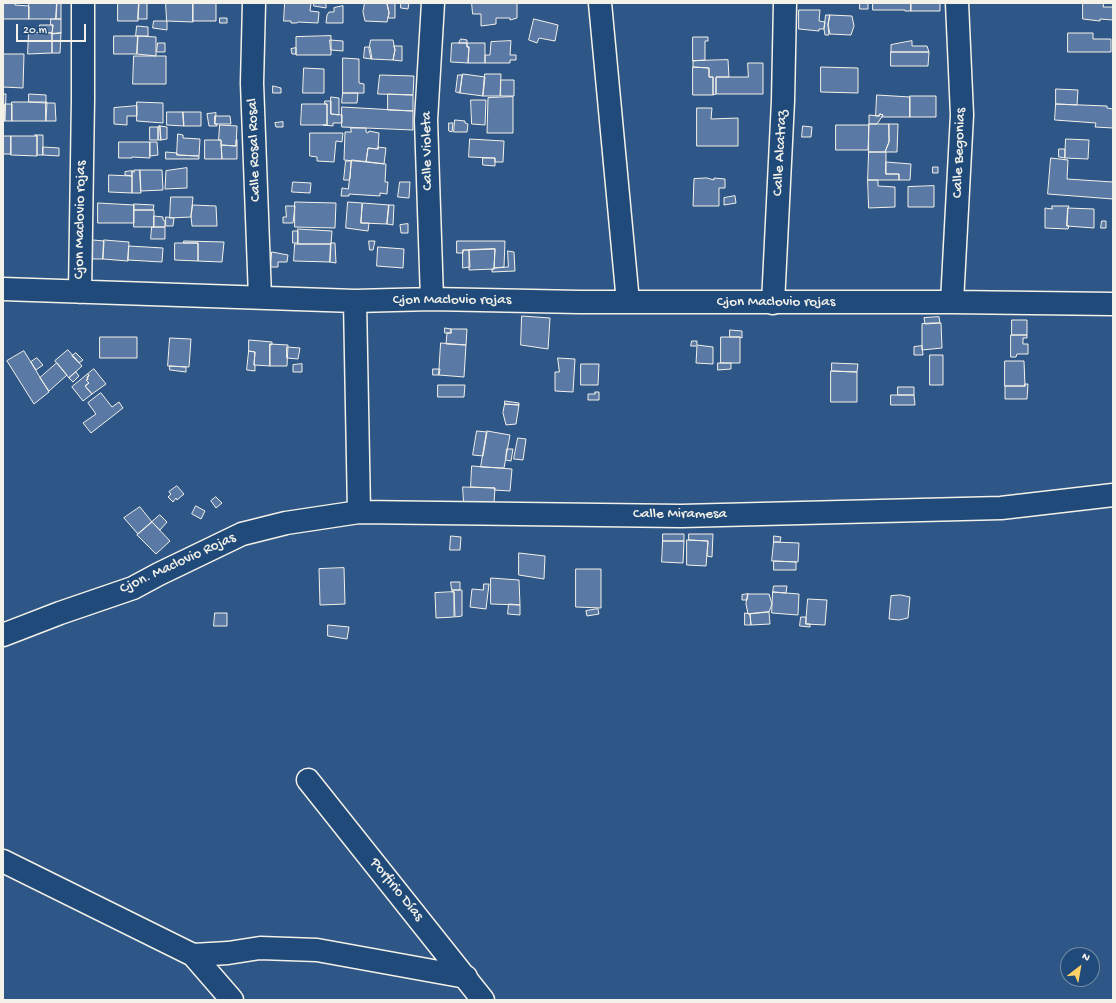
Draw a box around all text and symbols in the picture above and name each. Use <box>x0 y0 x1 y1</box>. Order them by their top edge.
scale bar <box>18 16 88 42</box>
text: 20 m <box>23 24 47 38</box>
street label: Calle Rosal Rosal <box>244 98 266 202</box>
street label: Calle Begonias <box>949 108 971 198</box>
street label: Calle Alcatraz <box>770 109 792 197</box>
street label: Calle Violeta <box>418 111 438 191</box>
street label: Cjon Maclovio rojas <box>71 161 91 279</box>
street label: Cjon Maclovio rojas <box>393 292 511 310</box>
street label: Cjon Maclovio rojas <box>717 294 835 312</box>
street label: Calle Miramesa <box>633 506 727 524</box>
street label: Cjon. Maclovio Rojas <box>117 529 239 599</box>
street label: Porfirio Días <box>365 855 427 925</box>
north arrow <box>1060 947 1100 987</box>
text: N <box>1079 951 1092 965</box>

